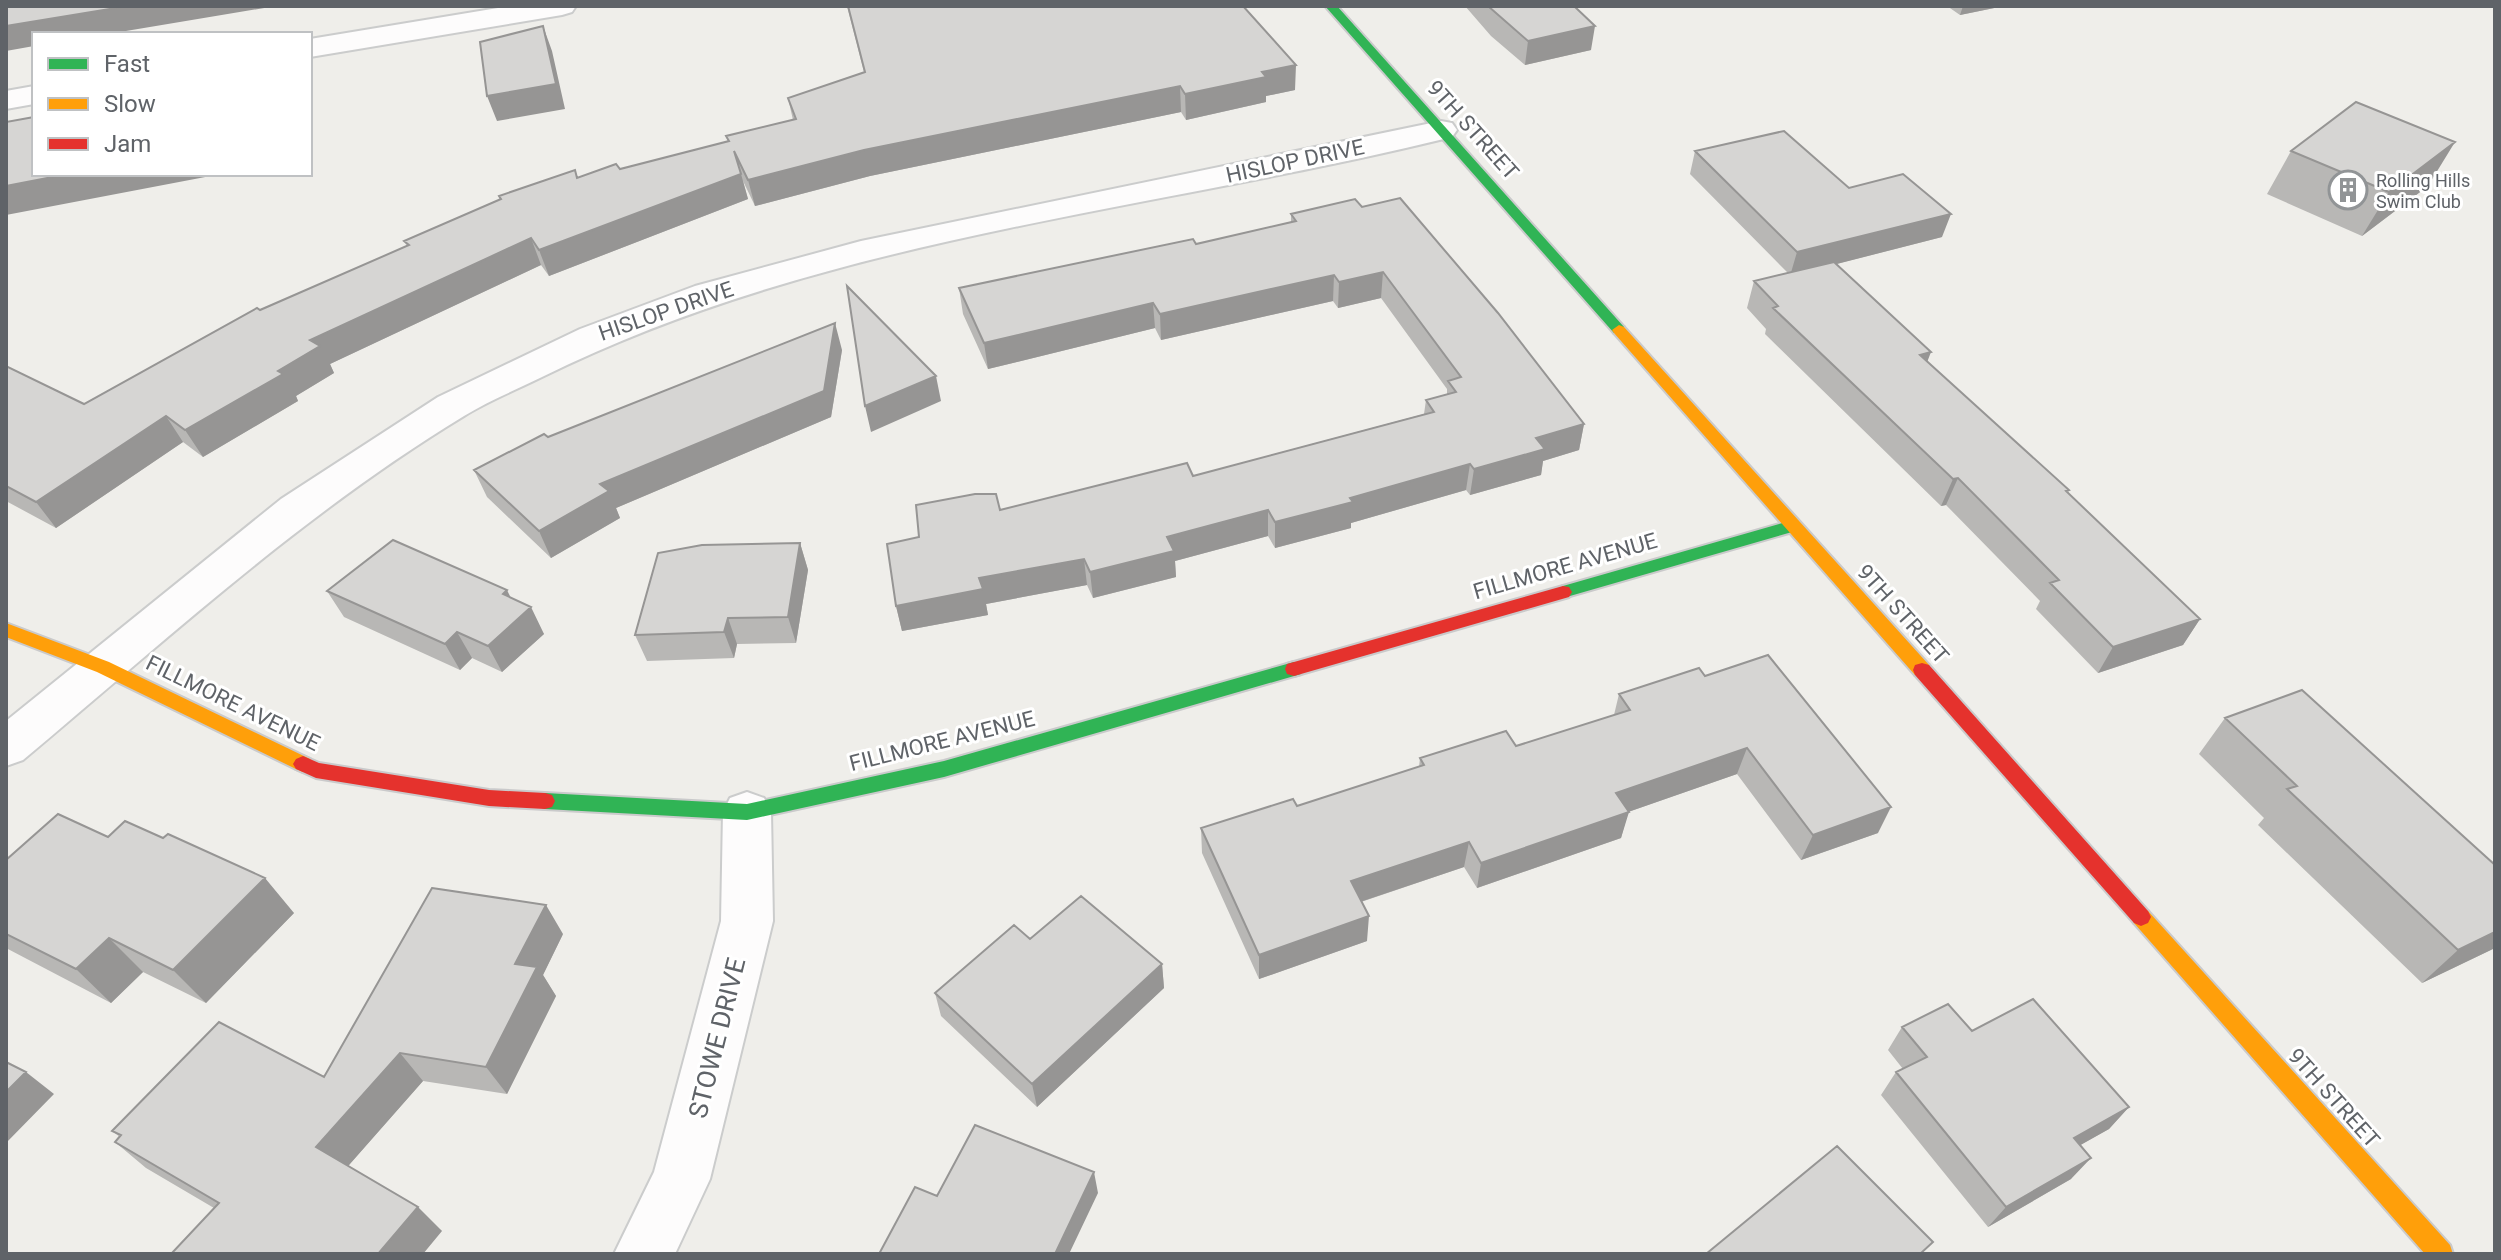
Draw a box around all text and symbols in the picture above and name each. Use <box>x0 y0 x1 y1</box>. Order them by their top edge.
legend <box>32 32 312 176</box>
text: Fast <box>104 50 150 78</box>
street label: 9TH STREET <box>1422 75 1524 185</box>
text: Slow <box>104 90 156 118</box>
text: Jam <box>104 130 151 158</box>
street label: HISLOP DRIVE <box>1224 134 1366 188</box>
building icon: Rolling Hills Swim Club <box>2327 169 2369 211</box>
place label: Rolling Hills Swim Club <box>2376 170 2470 212</box>
street label: HISLOP DRIVE <box>595 276 737 346</box>
street label: FILLMORE AVENUE <box>1470 528 1660 604</box>
street label: 9TH STREET <box>1852 559 1954 669</box>
street label: FILLMORE AVENUE <box>142 650 324 756</box>
street label: FILLMORE AVENUE <box>847 706 1037 776</box>
street label: STOWE DRIVE <box>683 955 751 1121</box>
street label: 9TH STREET <box>2283 1043 2385 1153</box>

